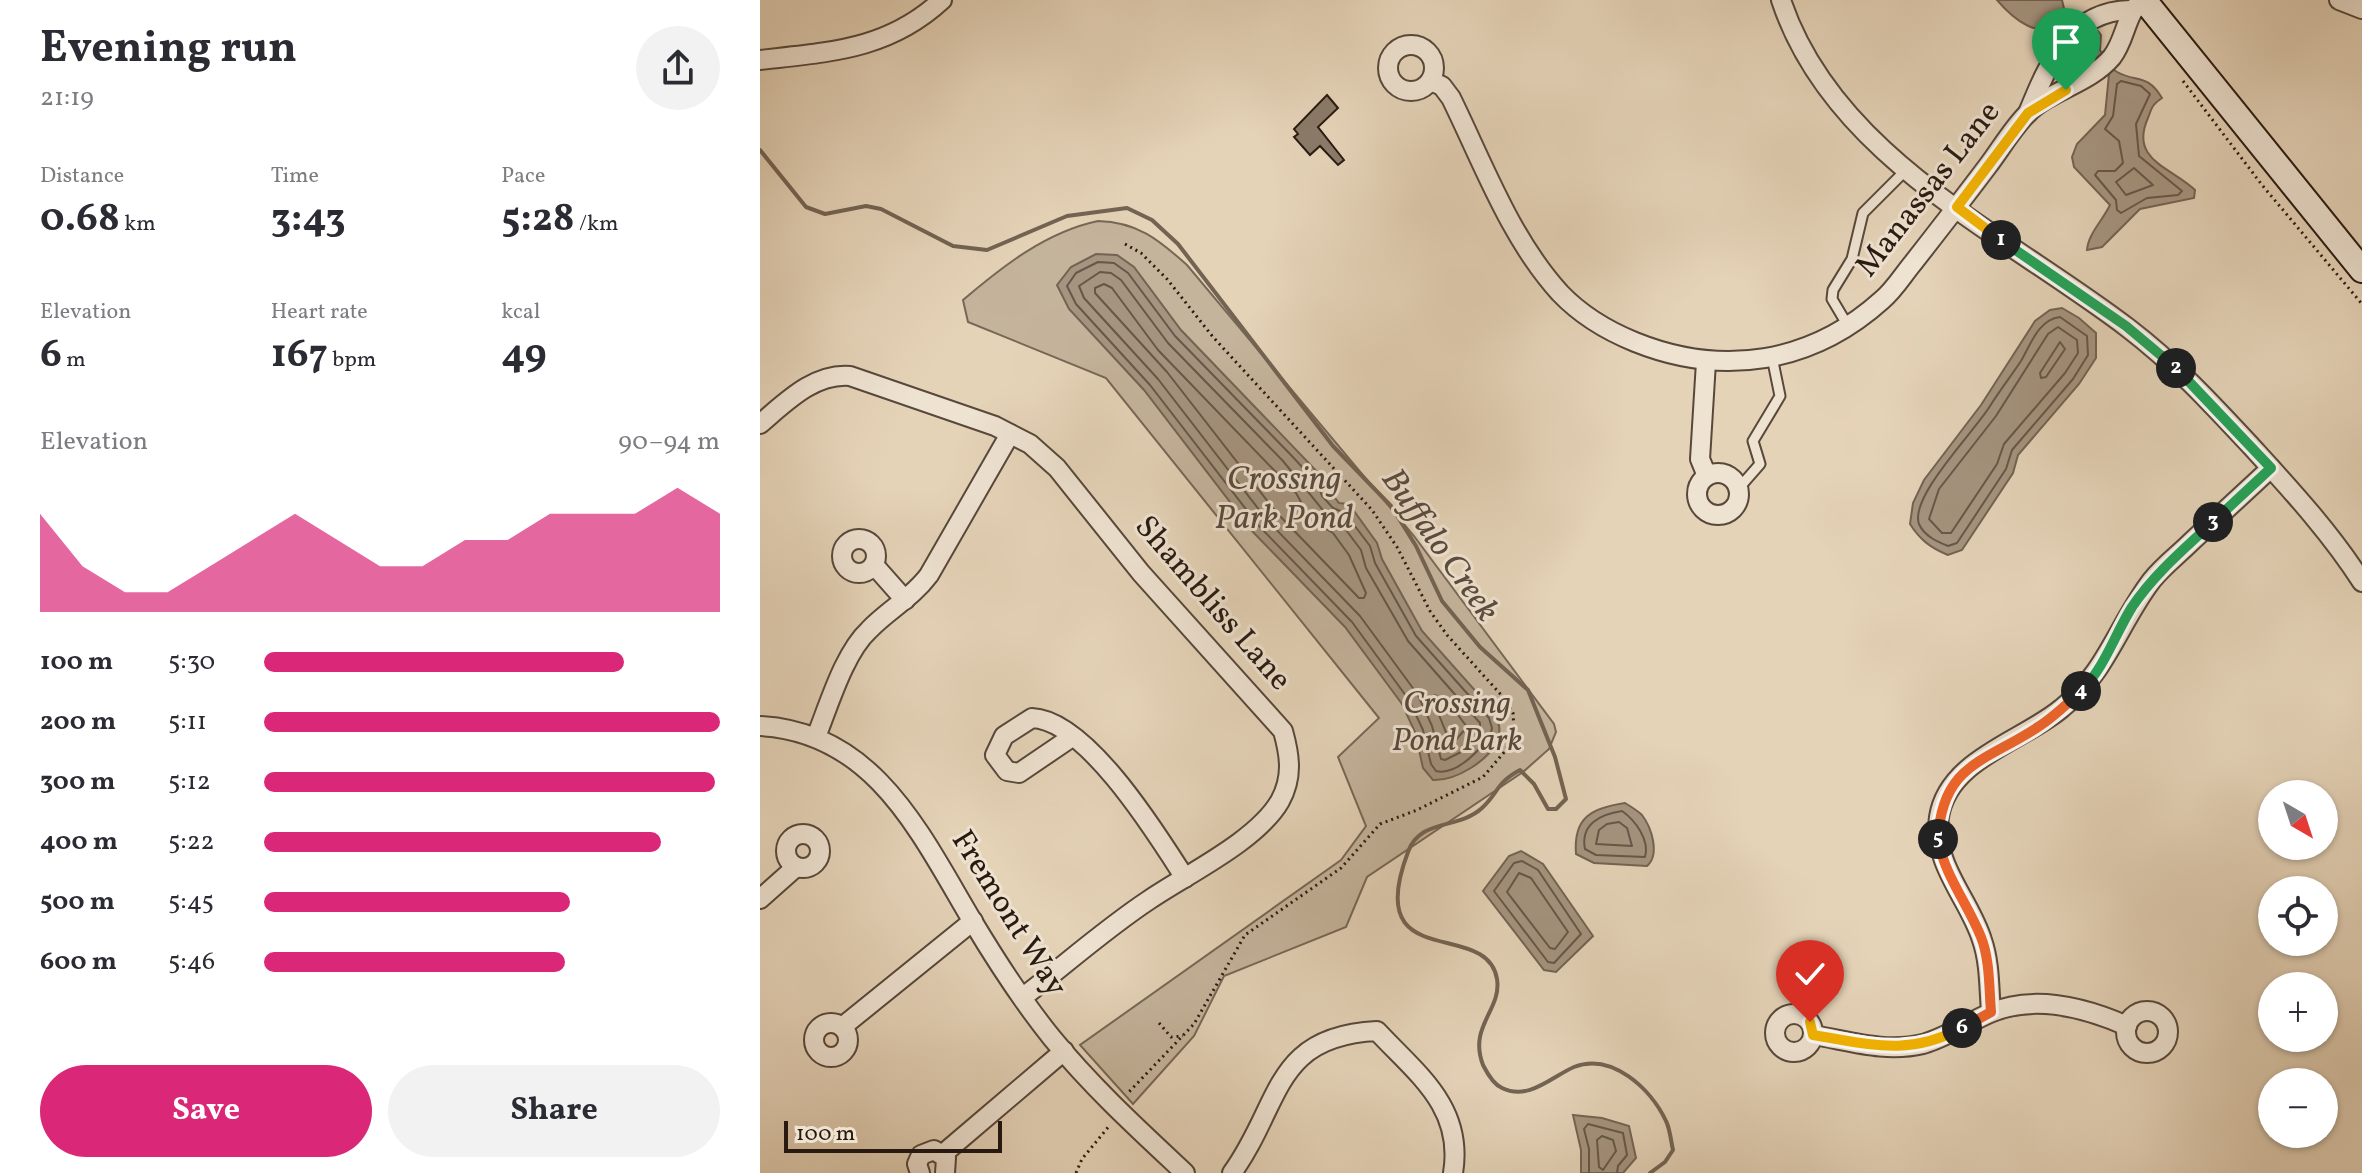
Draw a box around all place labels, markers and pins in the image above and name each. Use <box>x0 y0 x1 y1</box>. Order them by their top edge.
pin <box>2032 8 2100 90</box>
pin: 1 <box>1981 220 2021 260</box>
pin: 2 <box>2156 348 2196 388</box>
pin: 3 <box>2193 502 2233 542</box>
pin: 4 <box>2061 671 2101 711</box>
pin: 5 <box>1918 819 1958 859</box>
pin <box>1776 940 1844 1022</box>
pin: 6 <box>1942 1008 1982 1048</box>

